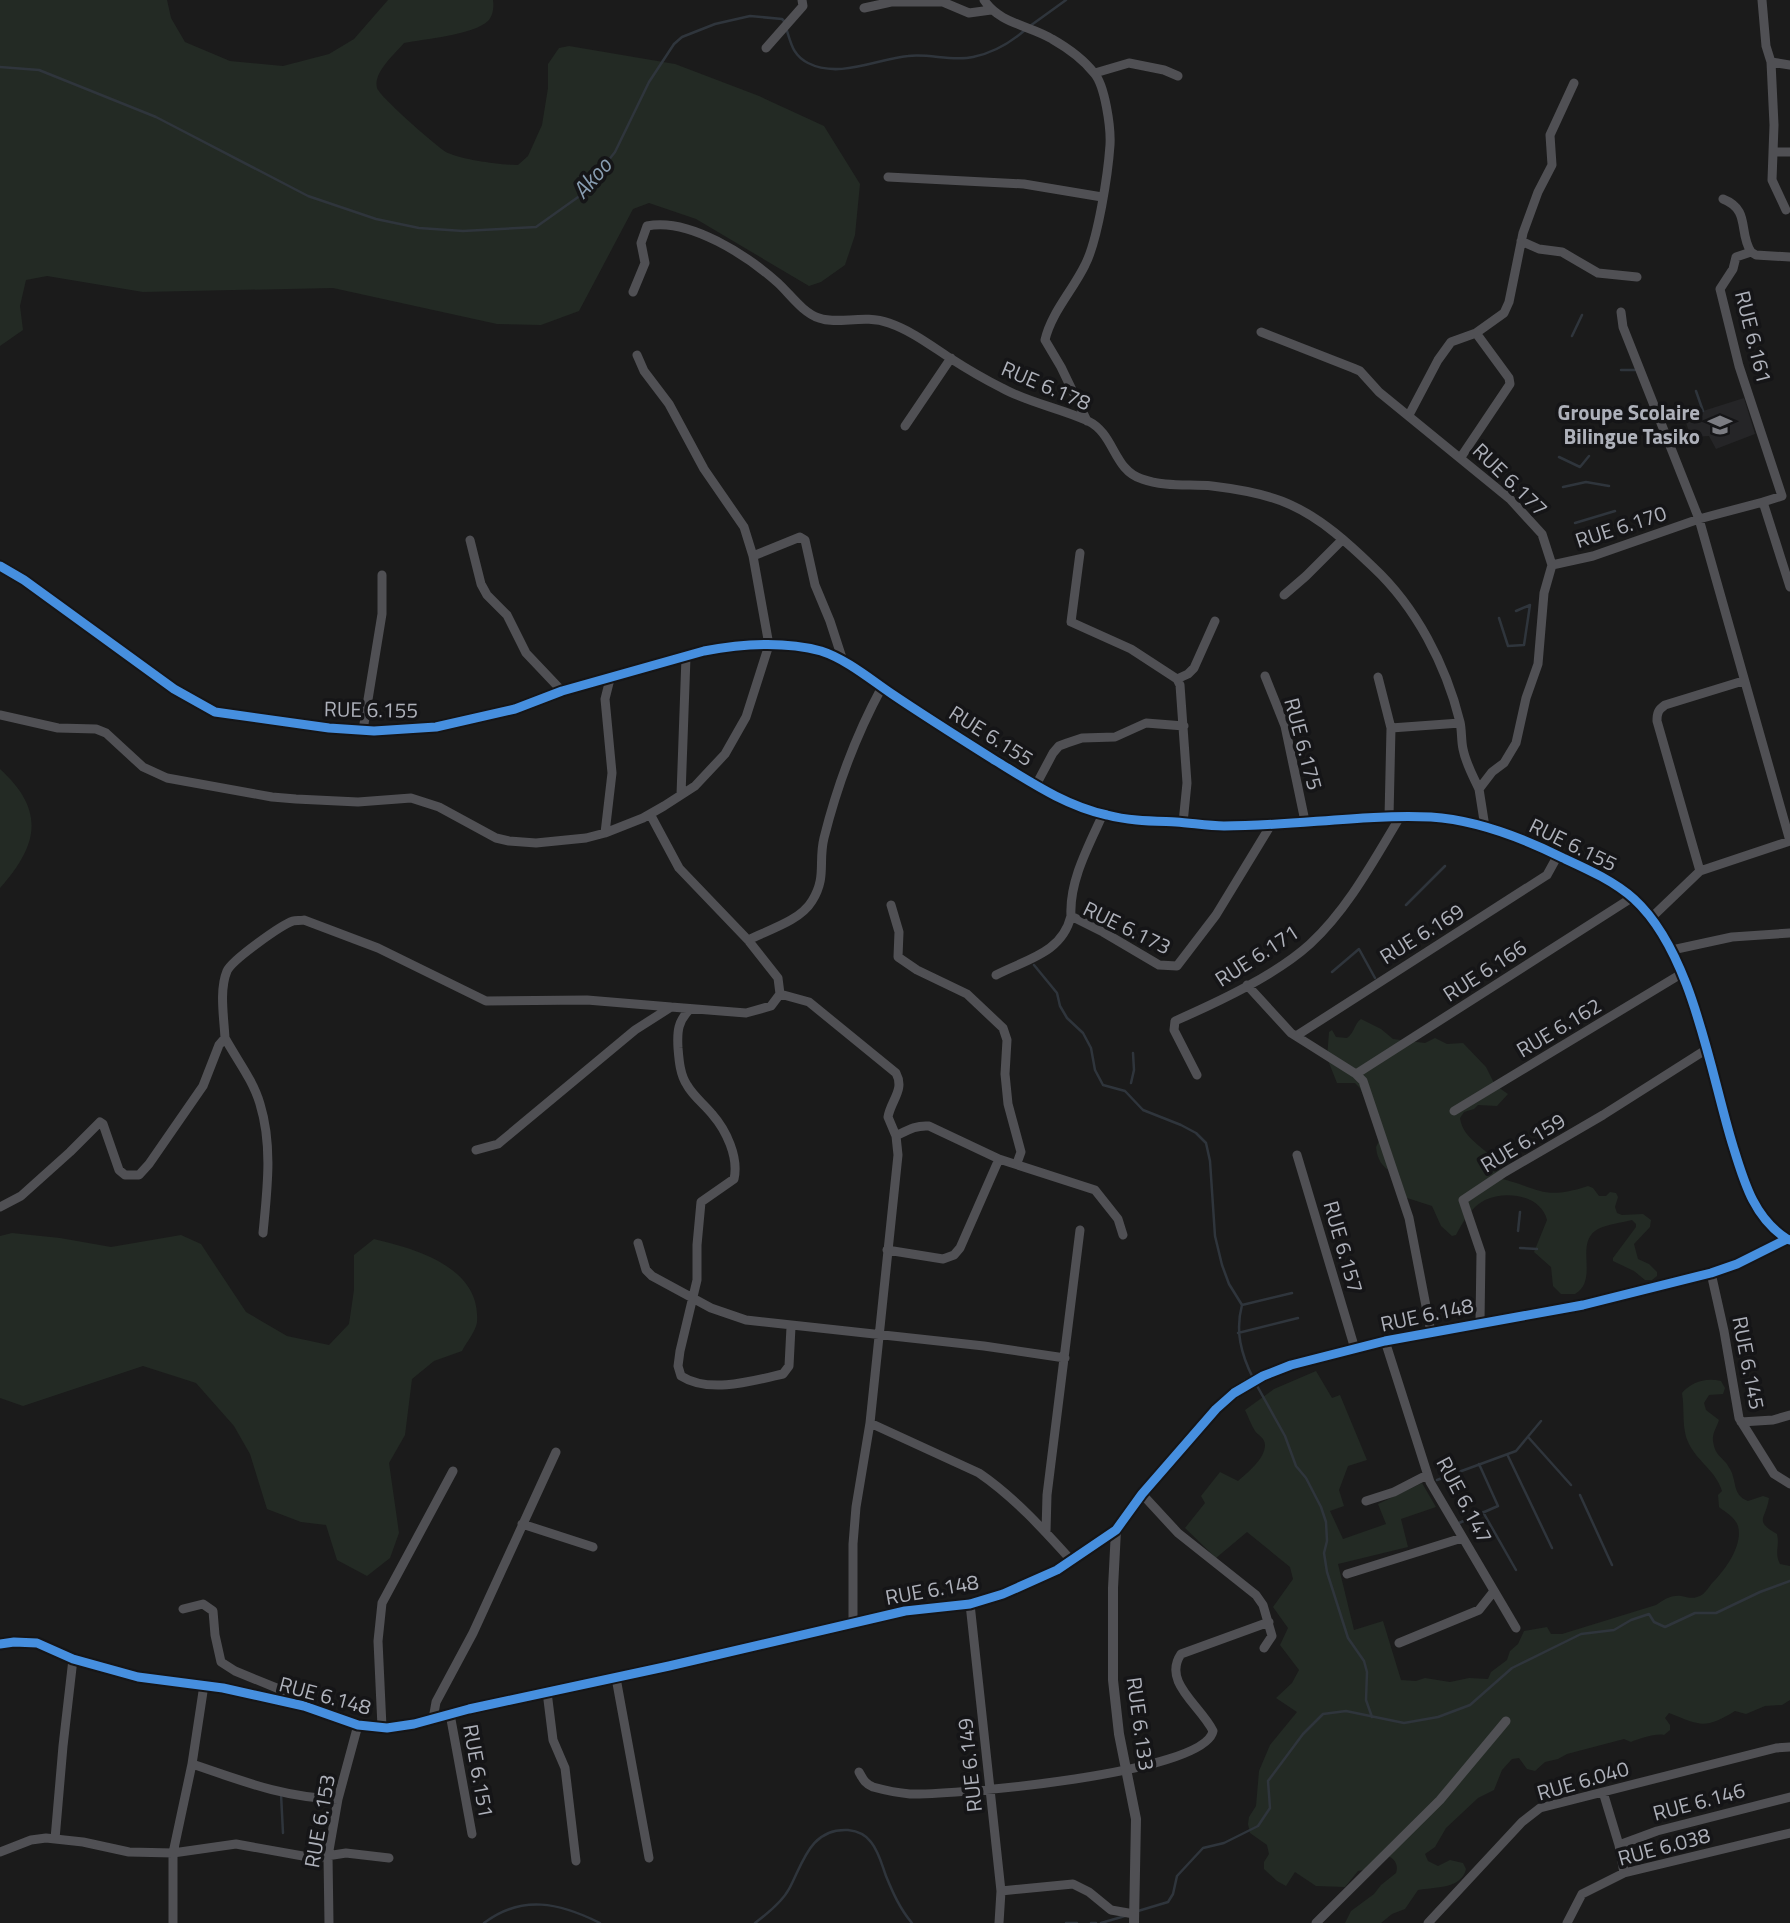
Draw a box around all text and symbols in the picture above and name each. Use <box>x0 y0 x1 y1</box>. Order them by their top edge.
water label: Akoo <box>564 149 620 206</box>
street label: RUE 6.161 <box>1727 287 1781 386</box>
street label: RUE 6.178 <box>997 352 1096 418</box>
place label: Groupe Scolaire Bilingue Tasiko <box>1558 396 1700 452</box>
school or university icon: Groupe Scolaire Bilingue Tasiko <box>1706 411 1734 439</box>
street label: RUE 6.177 <box>1466 435 1556 524</box>
street label: RUE 6.170 <box>1571 496 1670 556</box>
street label: RUE 6.155 <box>324 692 418 726</box>
street label: RUE 6.175 <box>1276 694 1332 793</box>
street label: RUE 6.155 <box>943 697 1040 774</box>
street label: RUE 6.155 <box>1524 809 1623 879</box>
street label: RUE 6.173 <box>1078 892 1177 962</box>
street label: RUE 6.169 <box>1373 895 1470 972</box>
street label: RUE 6.171 <box>1208 916 1305 994</box>
street label: RUE 6.166 <box>1436 931 1533 1009</box>
street label: RUE 6.162 <box>1510 989 1607 1065</box>
street label: RUE 6.159 <box>1474 1104 1571 1180</box>
street label: RUE 6.157 <box>1316 1197 1372 1296</box>
street label: RUE 6.148 <box>1377 1289 1476 1339</box>
street label: RUE 6.145 <box>1724 1313 1774 1412</box>
street label: RUE 6.147 <box>1429 1450 1501 1549</box>
street label: RUE 6.148 <box>883 1565 981 1613</box>
street label: RUE 6.148 <box>276 1667 375 1723</box>
street label: RUE 6.133 <box>1119 1675 1163 1773</box>
street label: RUE 6.149 <box>948 1717 990 1814</box>
street label: RUE 6.151 <box>455 1722 503 1820</box>
street label: RUE 6.040 <box>1533 1752 1632 1808</box>
street label: RUE 6.153 <box>295 1772 343 1870</box>
street label: RUE 6.146 <box>1649 1773 1748 1829</box>
street label: RUE 6.038 <box>1614 1818 1714 1874</box>

